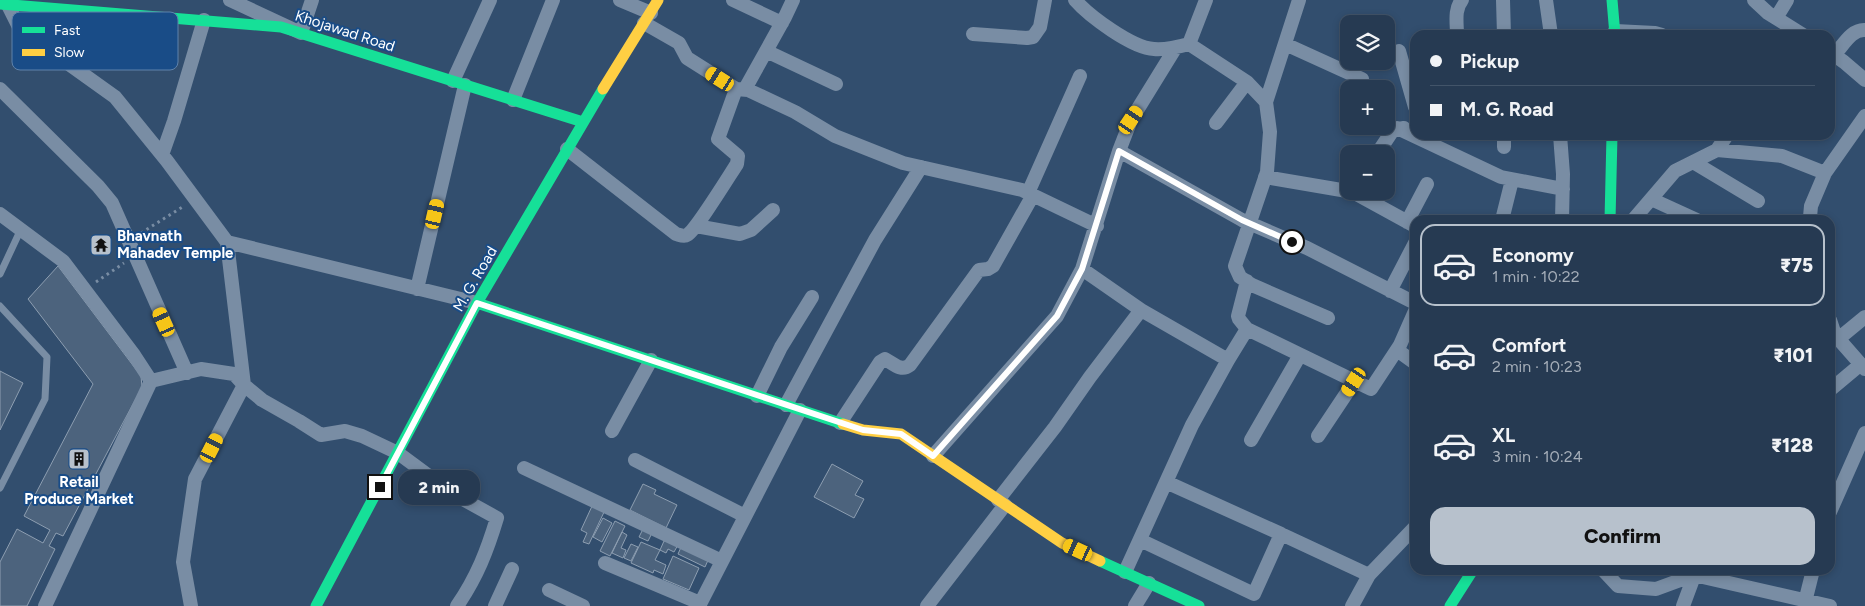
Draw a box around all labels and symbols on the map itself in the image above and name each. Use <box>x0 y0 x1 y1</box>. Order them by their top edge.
street label: Khojawad Road <box>293 6 397 56</box>
legend <box>12 12 178 70</box>
text: Fast <box>54 22 80 39</box>
text: Slow <box>54 44 85 61</box>
car <box>703 65 736 93</box>
car <box>1116 103 1145 137</box>
car <box>424 198 445 230</box>
place label: Bhavnath Mahadev Temple <box>117 227 234 262</box>
route start <box>1281 231 1303 253</box>
temple icon: Bhavnath Mahadev Temple <box>89 233 113 257</box>
street label: M. G. Road <box>449 243 501 315</box>
car <box>151 305 176 339</box>
car <box>1339 365 1368 399</box>
car <box>198 431 225 465</box>
building icon: Retail Produce Market <box>67 447 91 471</box>
callout: 2 min <box>398 470 480 504</box>
place label: Retail Produce Market <box>24 473 134 508</box>
route end <box>369 476 391 498</box>
car <box>1061 537 1094 563</box>

